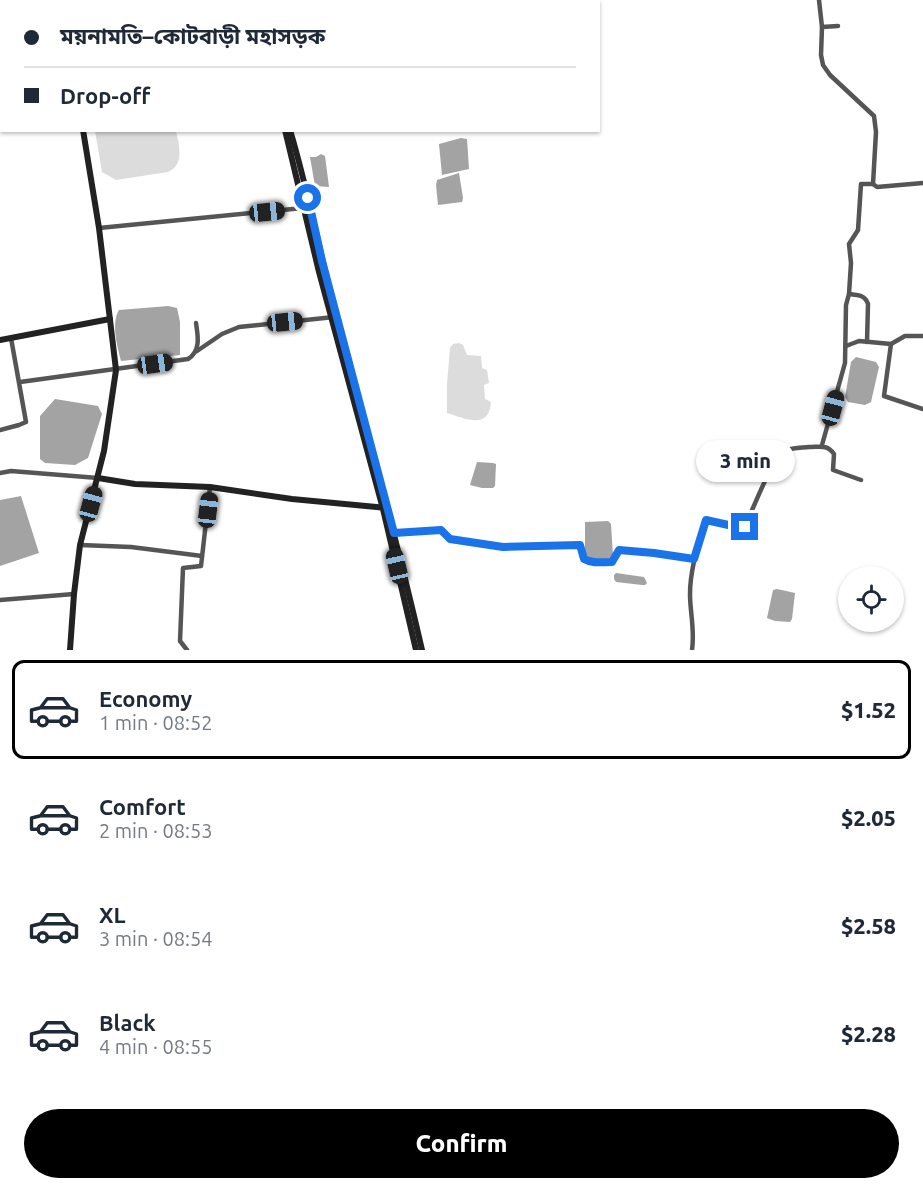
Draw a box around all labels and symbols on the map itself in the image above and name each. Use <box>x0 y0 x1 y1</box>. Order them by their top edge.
route start <box>294 184 321 211</box>
car <box>248 201 286 223</box>
car <box>266 311 304 333</box>
car <box>136 353 174 375</box>
car <box>820 388 846 428</box>
callout: 3 min <box>696 440 795 482</box>
car <box>78 484 104 524</box>
car <box>197 491 219 529</box>
route end <box>731 513 758 540</box>
car <box>384 546 410 586</box>

